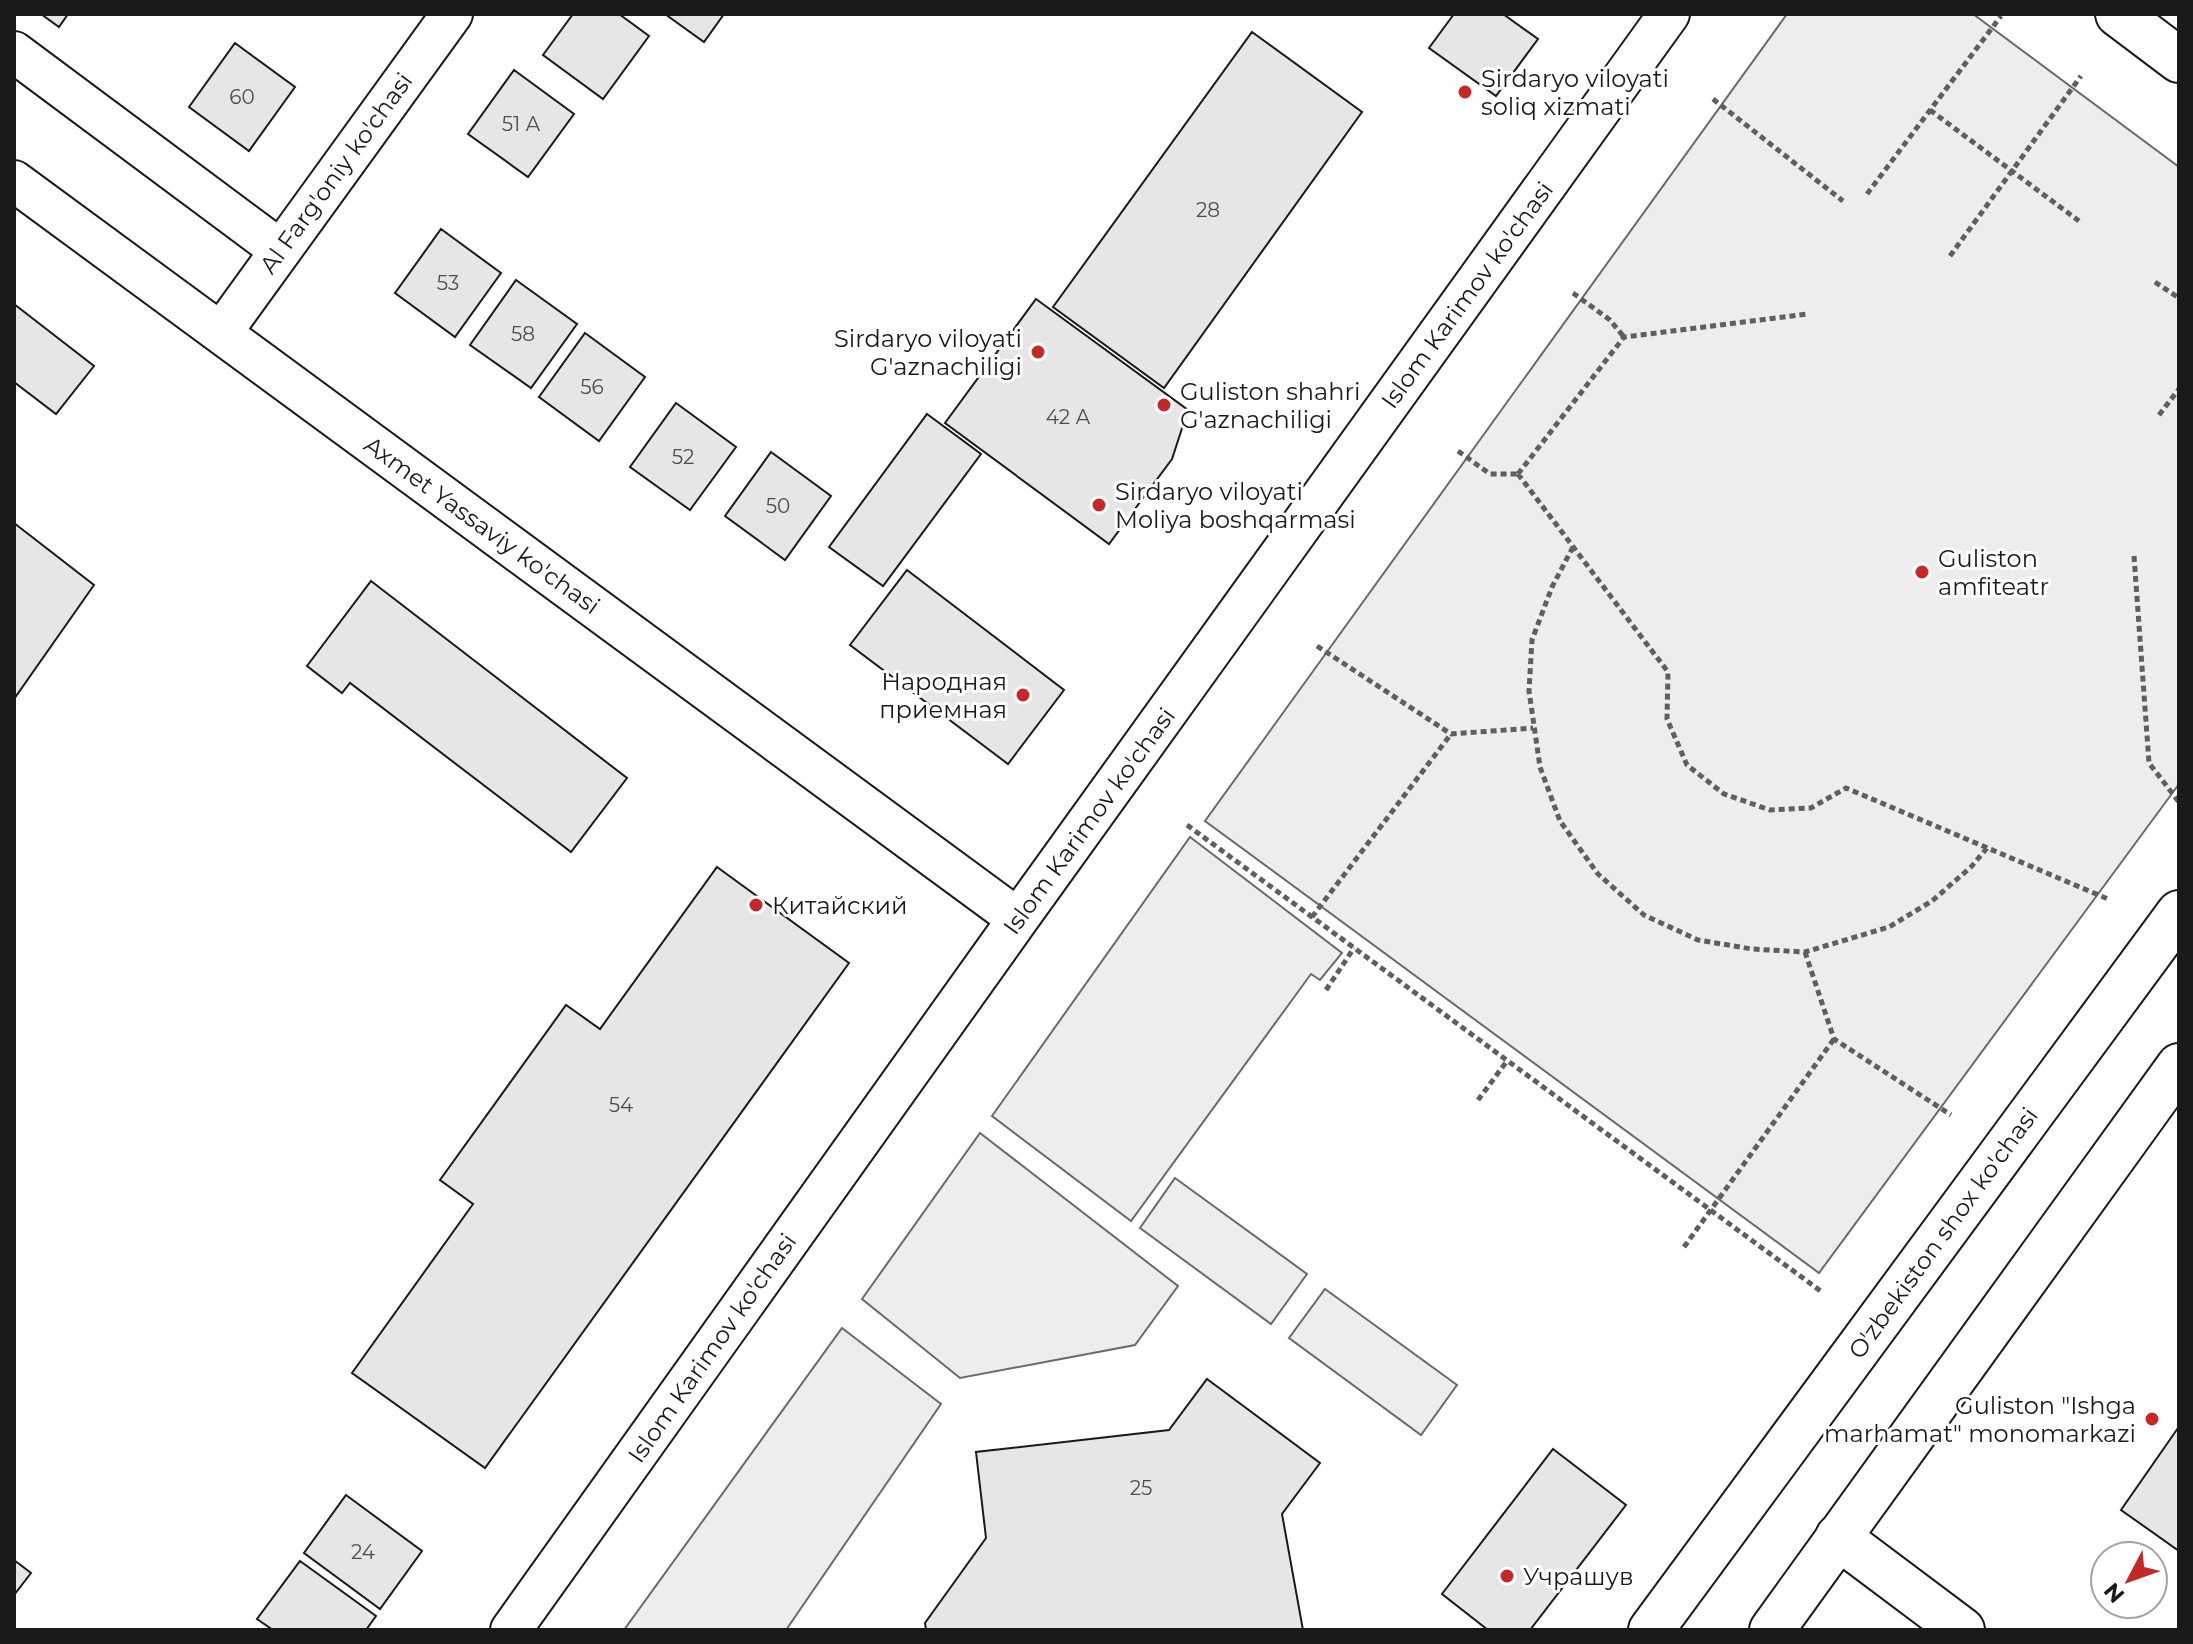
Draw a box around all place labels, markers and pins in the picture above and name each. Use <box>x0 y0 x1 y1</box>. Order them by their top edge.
place label: Sirdaryo viloyati soliq xizmati <box>1481 64 1669 121</box>
marker: Sirdaryo viloyati soliq xizmati <box>1456 83 1474 101</box>
place label: Sirdaryo viloyati G'aznachiligi <box>834 324 1022 381</box>
marker: Sirdaryo viloyati G'aznachiligi <box>1029 343 1047 361</box>
place label: Guliston shahri G'aznachiligi <box>1180 377 1360 434</box>
marker: Guliston shahri G'aznachiligi <box>1155 396 1173 414</box>
place label: Sirdaryo viloyati Moliya boshqarmasi <box>1115 477 1356 534</box>
marker: Sirdaryo viloyati Moliya boshqarmasi <box>1090 496 1108 514</box>
place label: Guliston amfiteatr <box>1938 544 2049 601</box>
marker: Guliston amfiteatr <box>1913 563 1931 581</box>
place label: Народная приемная <box>879 667 1007 724</box>
marker: Народная приемная <box>1014 686 1032 704</box>
place label: Китайский <box>772 891 907 920</box>
marker: Китайский <box>747 896 765 914</box>
place label: Guliston "Ishga marhamat" monomarkazi <box>1824 1391 2136 1448</box>
marker: Guliston "Ishga marhamat" monomarkazi <box>2143 1410 2161 1428</box>
place label: Учрашув <box>1523 1562 1634 1591</box>
marker: Учрашув <box>1498 1567 1516 1585</box>

